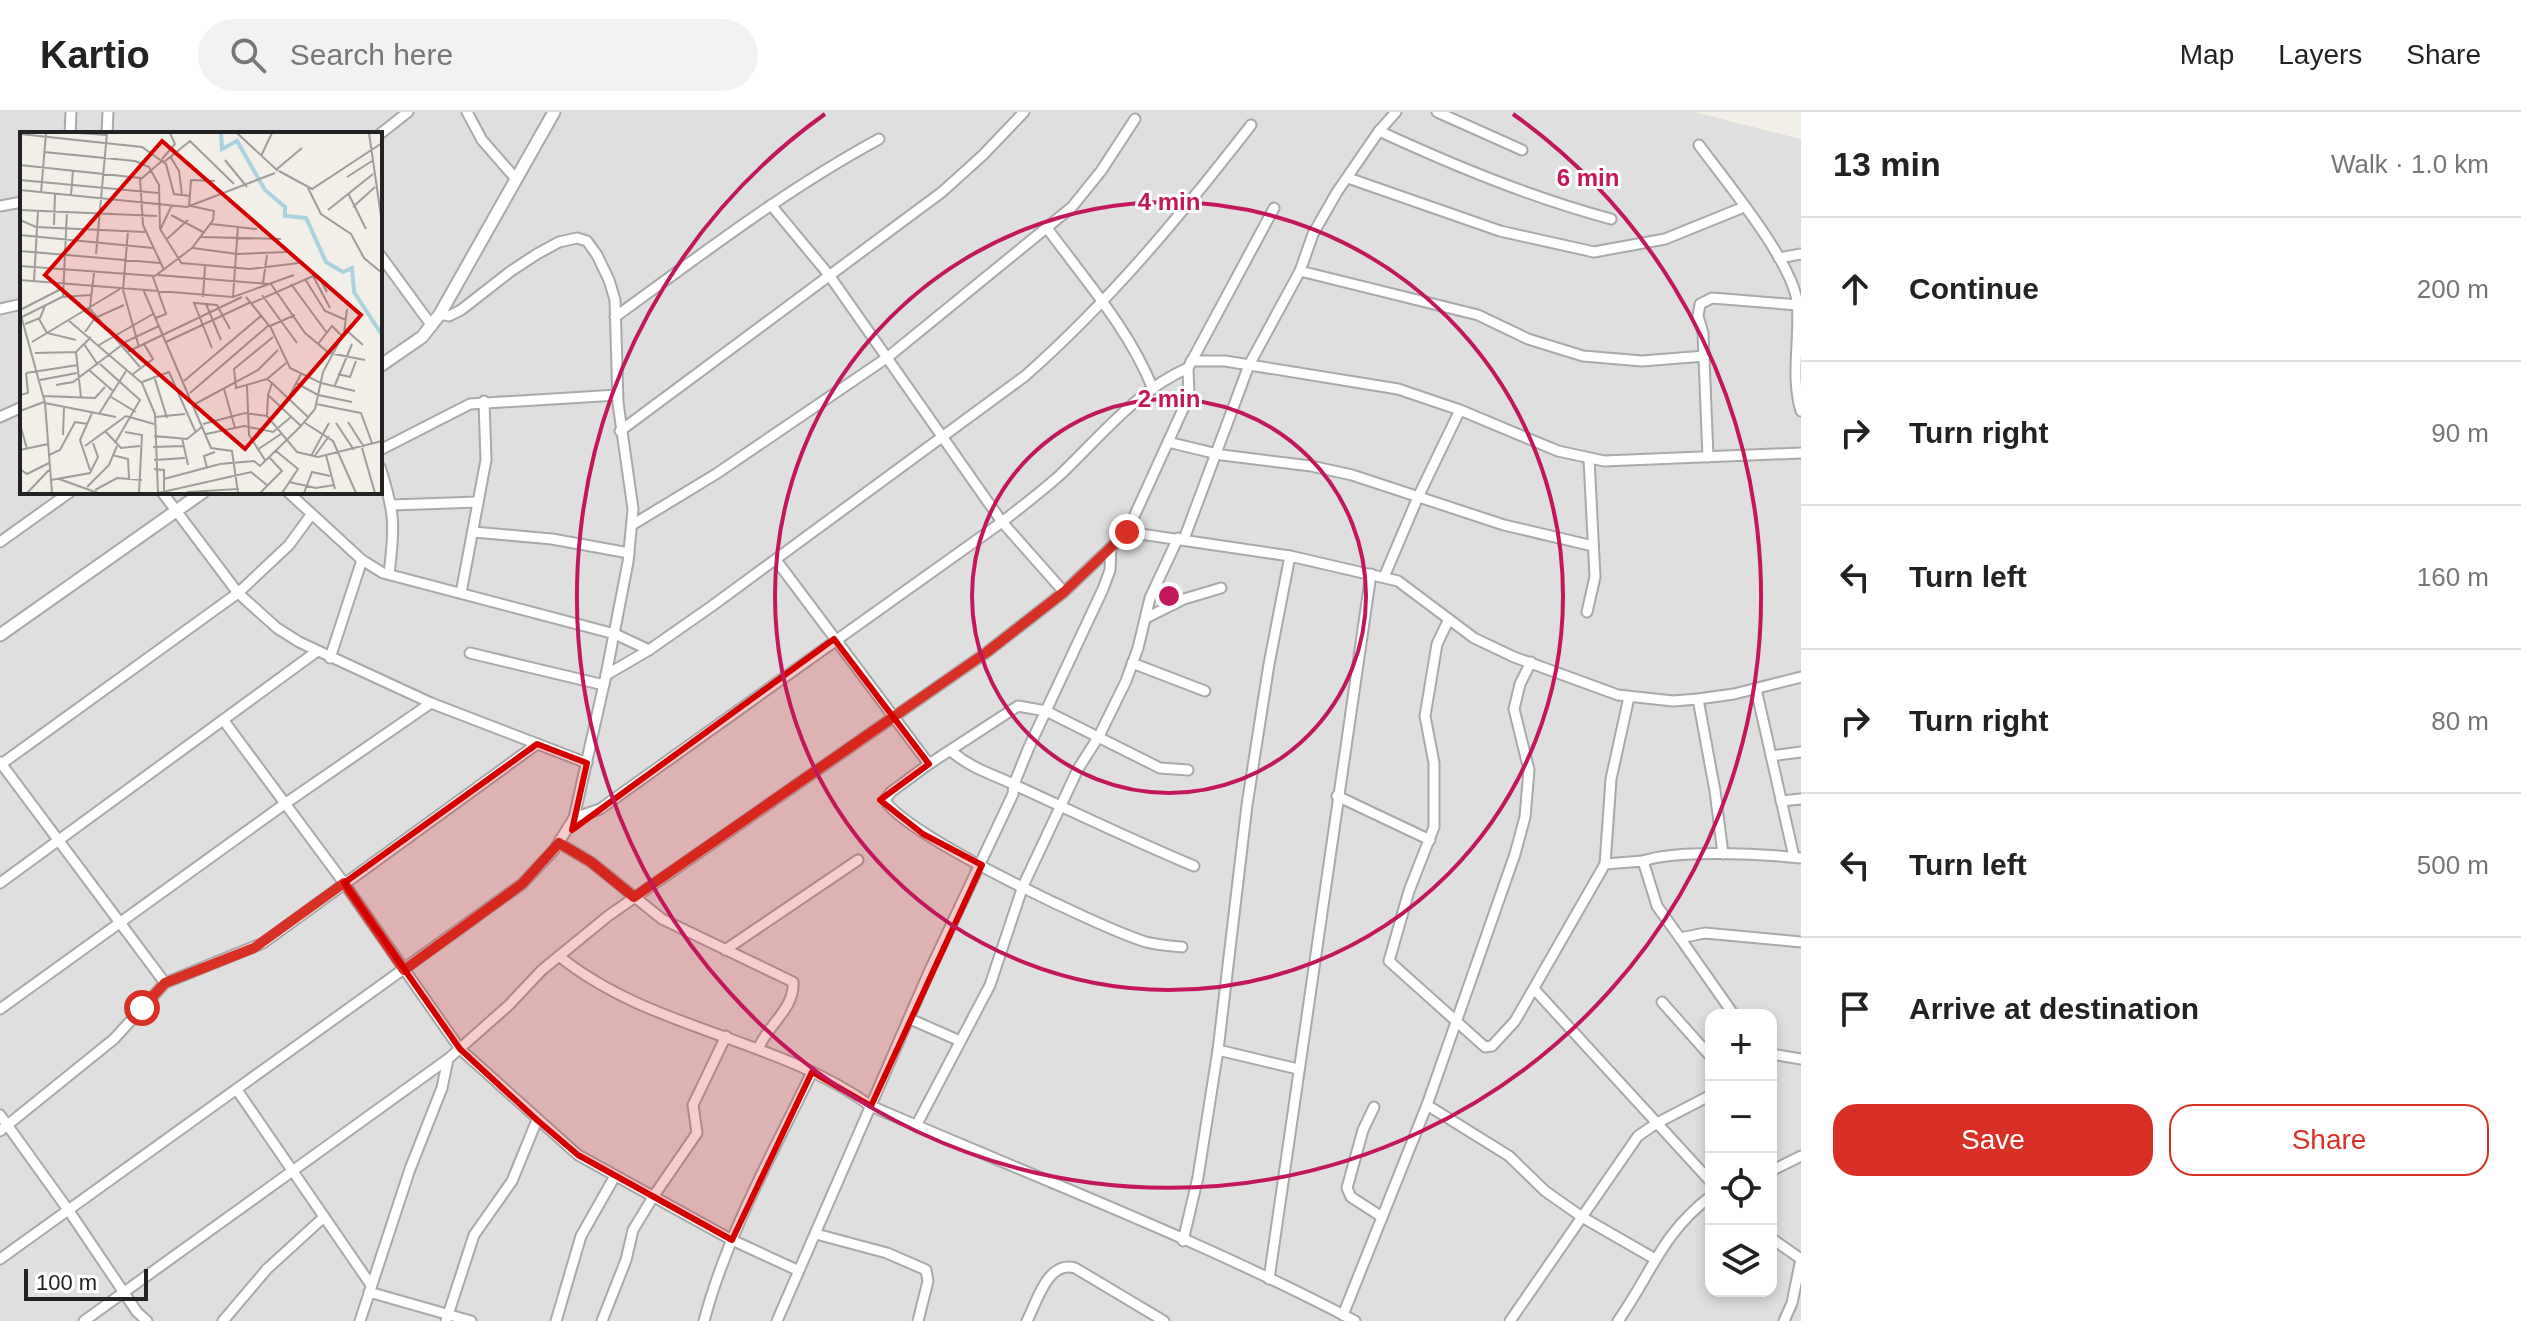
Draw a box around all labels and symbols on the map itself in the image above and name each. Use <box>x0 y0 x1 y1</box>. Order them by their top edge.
inset map <box>20 132 382 494</box>
text: 6 min <box>1557 164 1619 191</box>
text: 4 min <box>1138 188 1200 215</box>
text: 2 min <box>1138 385 1200 412</box>
route end <box>1109 514 1145 550</box>
centre of rings <box>1155 582 1183 610</box>
route start <box>124 990 160 1026</box>
scale bar <box>24 1265 148 1301</box>

